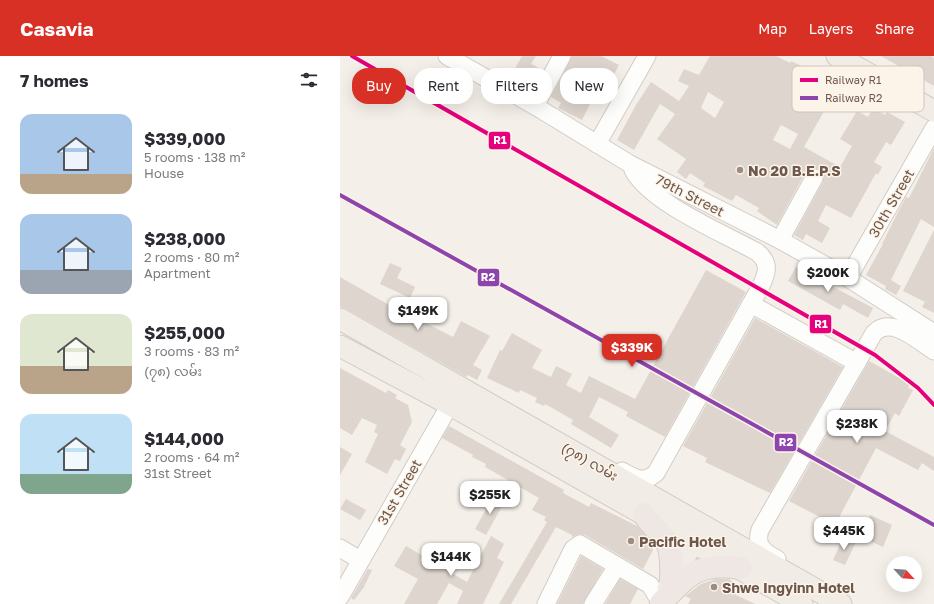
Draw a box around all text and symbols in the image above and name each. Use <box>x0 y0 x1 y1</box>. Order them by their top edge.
text: Casavia <box>20 17 94 40</box>
text: Map <box>758 20 787 37</box>
text: Layers <box>809 20 853 37</box>
text: Share <box>875 20 914 37</box>
legend <box>792 66 924 112</box>
chip: Buy <box>352 68 406 104</box>
chip: Rent <box>414 68 473 104</box>
chip: Filters <box>481 68 552 104</box>
chip: New <box>560 68 618 104</box>
icon: filters <box>298 69 320 91</box>
text: 7 homes <box>20 70 88 91</box>
text: Railway R1 <box>825 73 881 86</box>
text: Railway R2 <box>825 91 882 104</box>
text: $339,000 <box>144 128 226 149</box>
icon: home <box>52 130 100 178</box>
line badge: R1 <box>488 131 511 150</box>
text: R1 <box>493 133 507 146</box>
text: 5 rooms · 138 m² <box>144 149 245 165</box>
place label: No 20 B.E.P.S <box>748 162 841 179</box>
text: House <box>144 165 184 181</box>
marker: No 20 B.E.P.S <box>735 165 745 175</box>
street label: 30th Street <box>865 166 917 240</box>
street label: 79th Street <box>653 170 727 220</box>
text: $238,000 <box>144 228 226 249</box>
icon: home <box>52 230 100 278</box>
text: 2 rooms · 80 m² <box>144 249 240 265</box>
pin: $200K <box>800 259 856 293</box>
text: $200K <box>807 264 849 280</box>
text: Apartment <box>144 265 211 281</box>
line badge: R2 <box>477 268 500 287</box>
text: R2 <box>481 270 495 283</box>
pin: $149K <box>390 297 446 331</box>
text: $149K <box>397 302 439 318</box>
line badge: R1 <box>809 314 832 334</box>
text: R1 <box>814 317 828 330</box>
text: $255,000 <box>144 322 225 343</box>
icon: home <box>52 330 100 378</box>
pin: $339K <box>604 334 660 368</box>
text: $339K <box>611 339 653 355</box>
text: 3 rooms · 83 m² <box>144 343 239 359</box>
text: (၇၈) လမ်း <box>144 363 202 379</box>
pin: $238K <box>829 410 885 444</box>
text: $238K <box>836 415 878 431</box>
text: $144,000 <box>144 428 224 449</box>
icon: home <box>52 430 100 478</box>
line badge: R2 <box>774 433 797 452</box>
text: R2 <box>779 435 793 448</box>
street label: (၇၈) လမ်း <box>557 437 622 487</box>
text: 2 rooms · 64 m² <box>144 449 239 465</box>
street label: 31st Street <box>373 456 425 528</box>
text: 31st Street <box>144 465 212 481</box>
pin: $255K <box>462 481 518 515</box>
text: $255K <box>469 486 511 502</box>
pin: $445K <box>816 517 872 551</box>
text: $445K <box>823 522 865 538</box>
place label: Pacific Hotel <box>639 533 726 550</box>
marker: Pacific Hotel <box>626 536 636 546</box>
pin: $144K <box>423 543 479 577</box>
text: $144K <box>430 548 472 564</box>
north arrow <box>886 556 922 592</box>
map controls <box>886 556 922 592</box>
place label: Shwe Ingyinn Hotel <box>722 579 855 596</box>
marker: Shwe Ingyinn Hotel <box>709 582 719 592</box>

